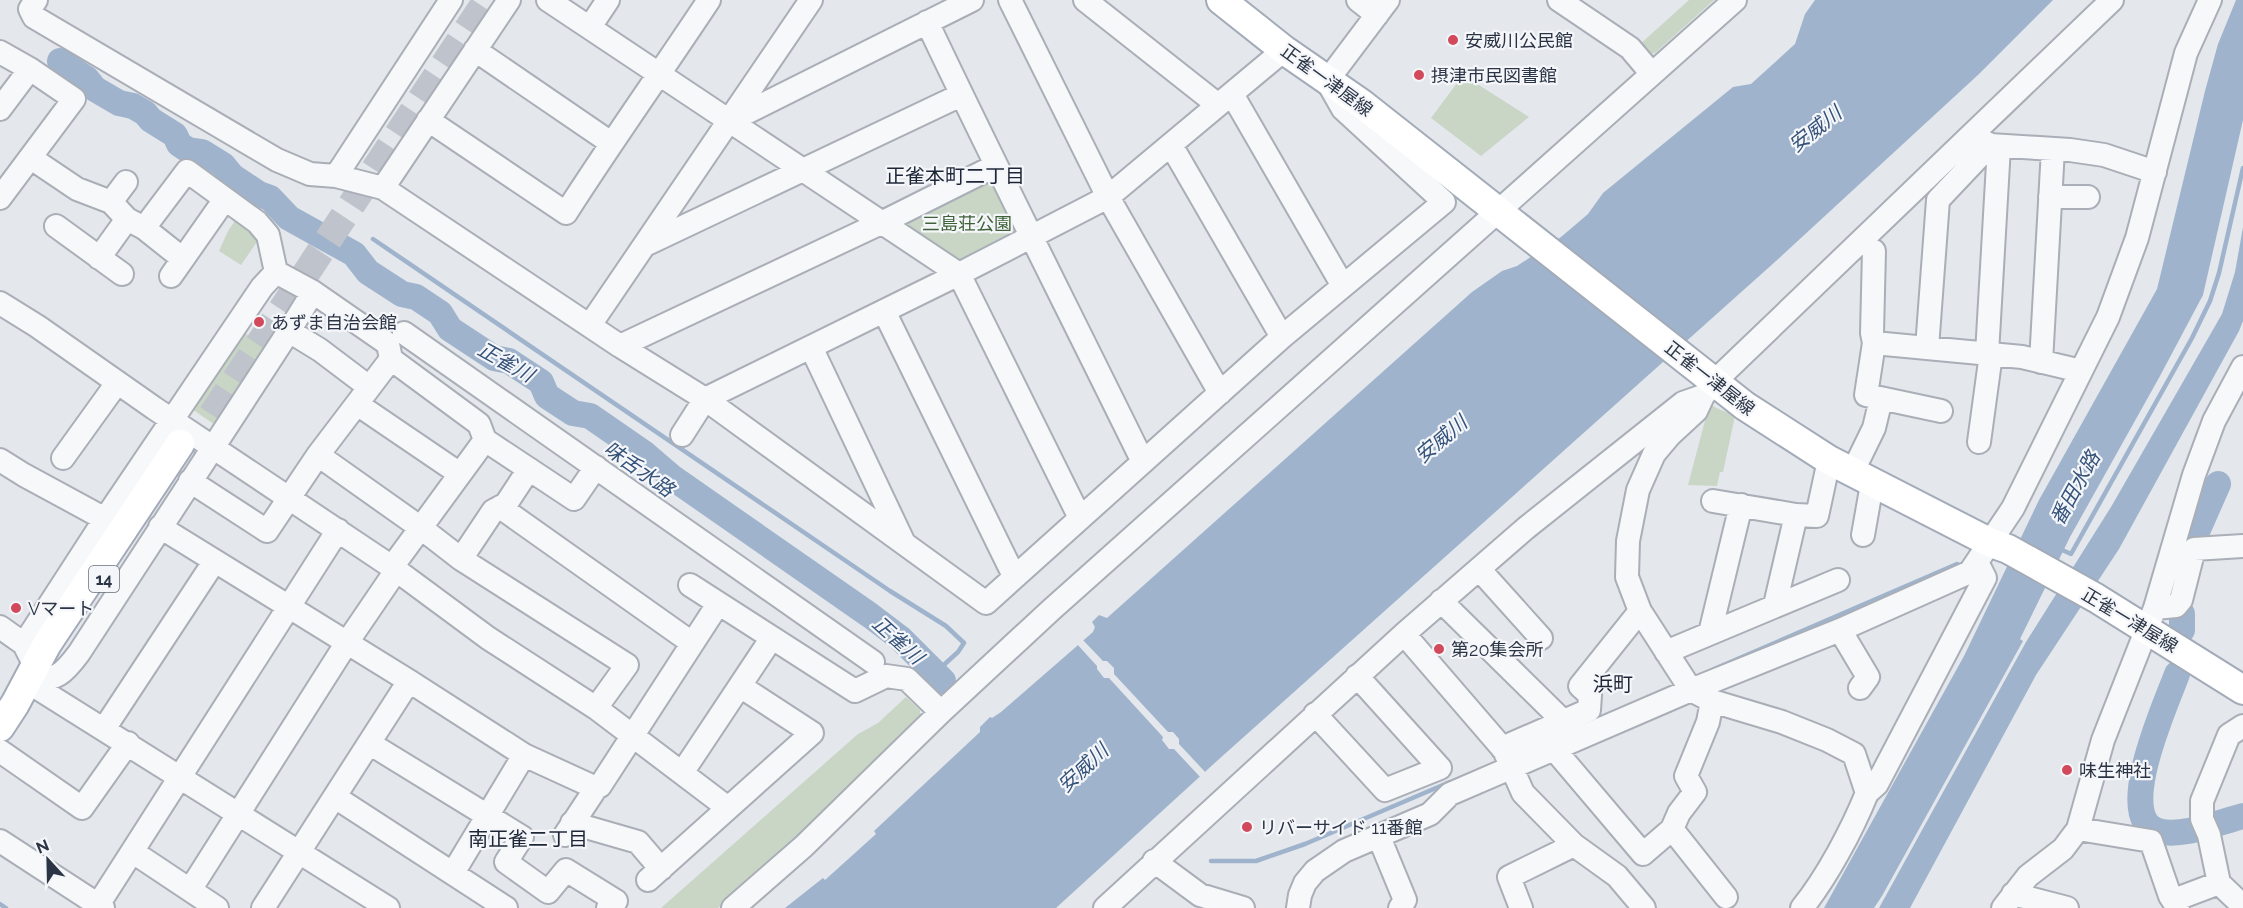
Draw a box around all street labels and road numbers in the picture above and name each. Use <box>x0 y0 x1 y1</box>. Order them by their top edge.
street label: 正雀一津屋線 <box>1277 40 1377 120</box>
street label: 正雀一津屋線 <box>1661 336 1759 420</box>
road number: 14 <box>89 566 119 592</box>
street label: 正雀一津屋線 <box>2078 583 2182 657</box>

